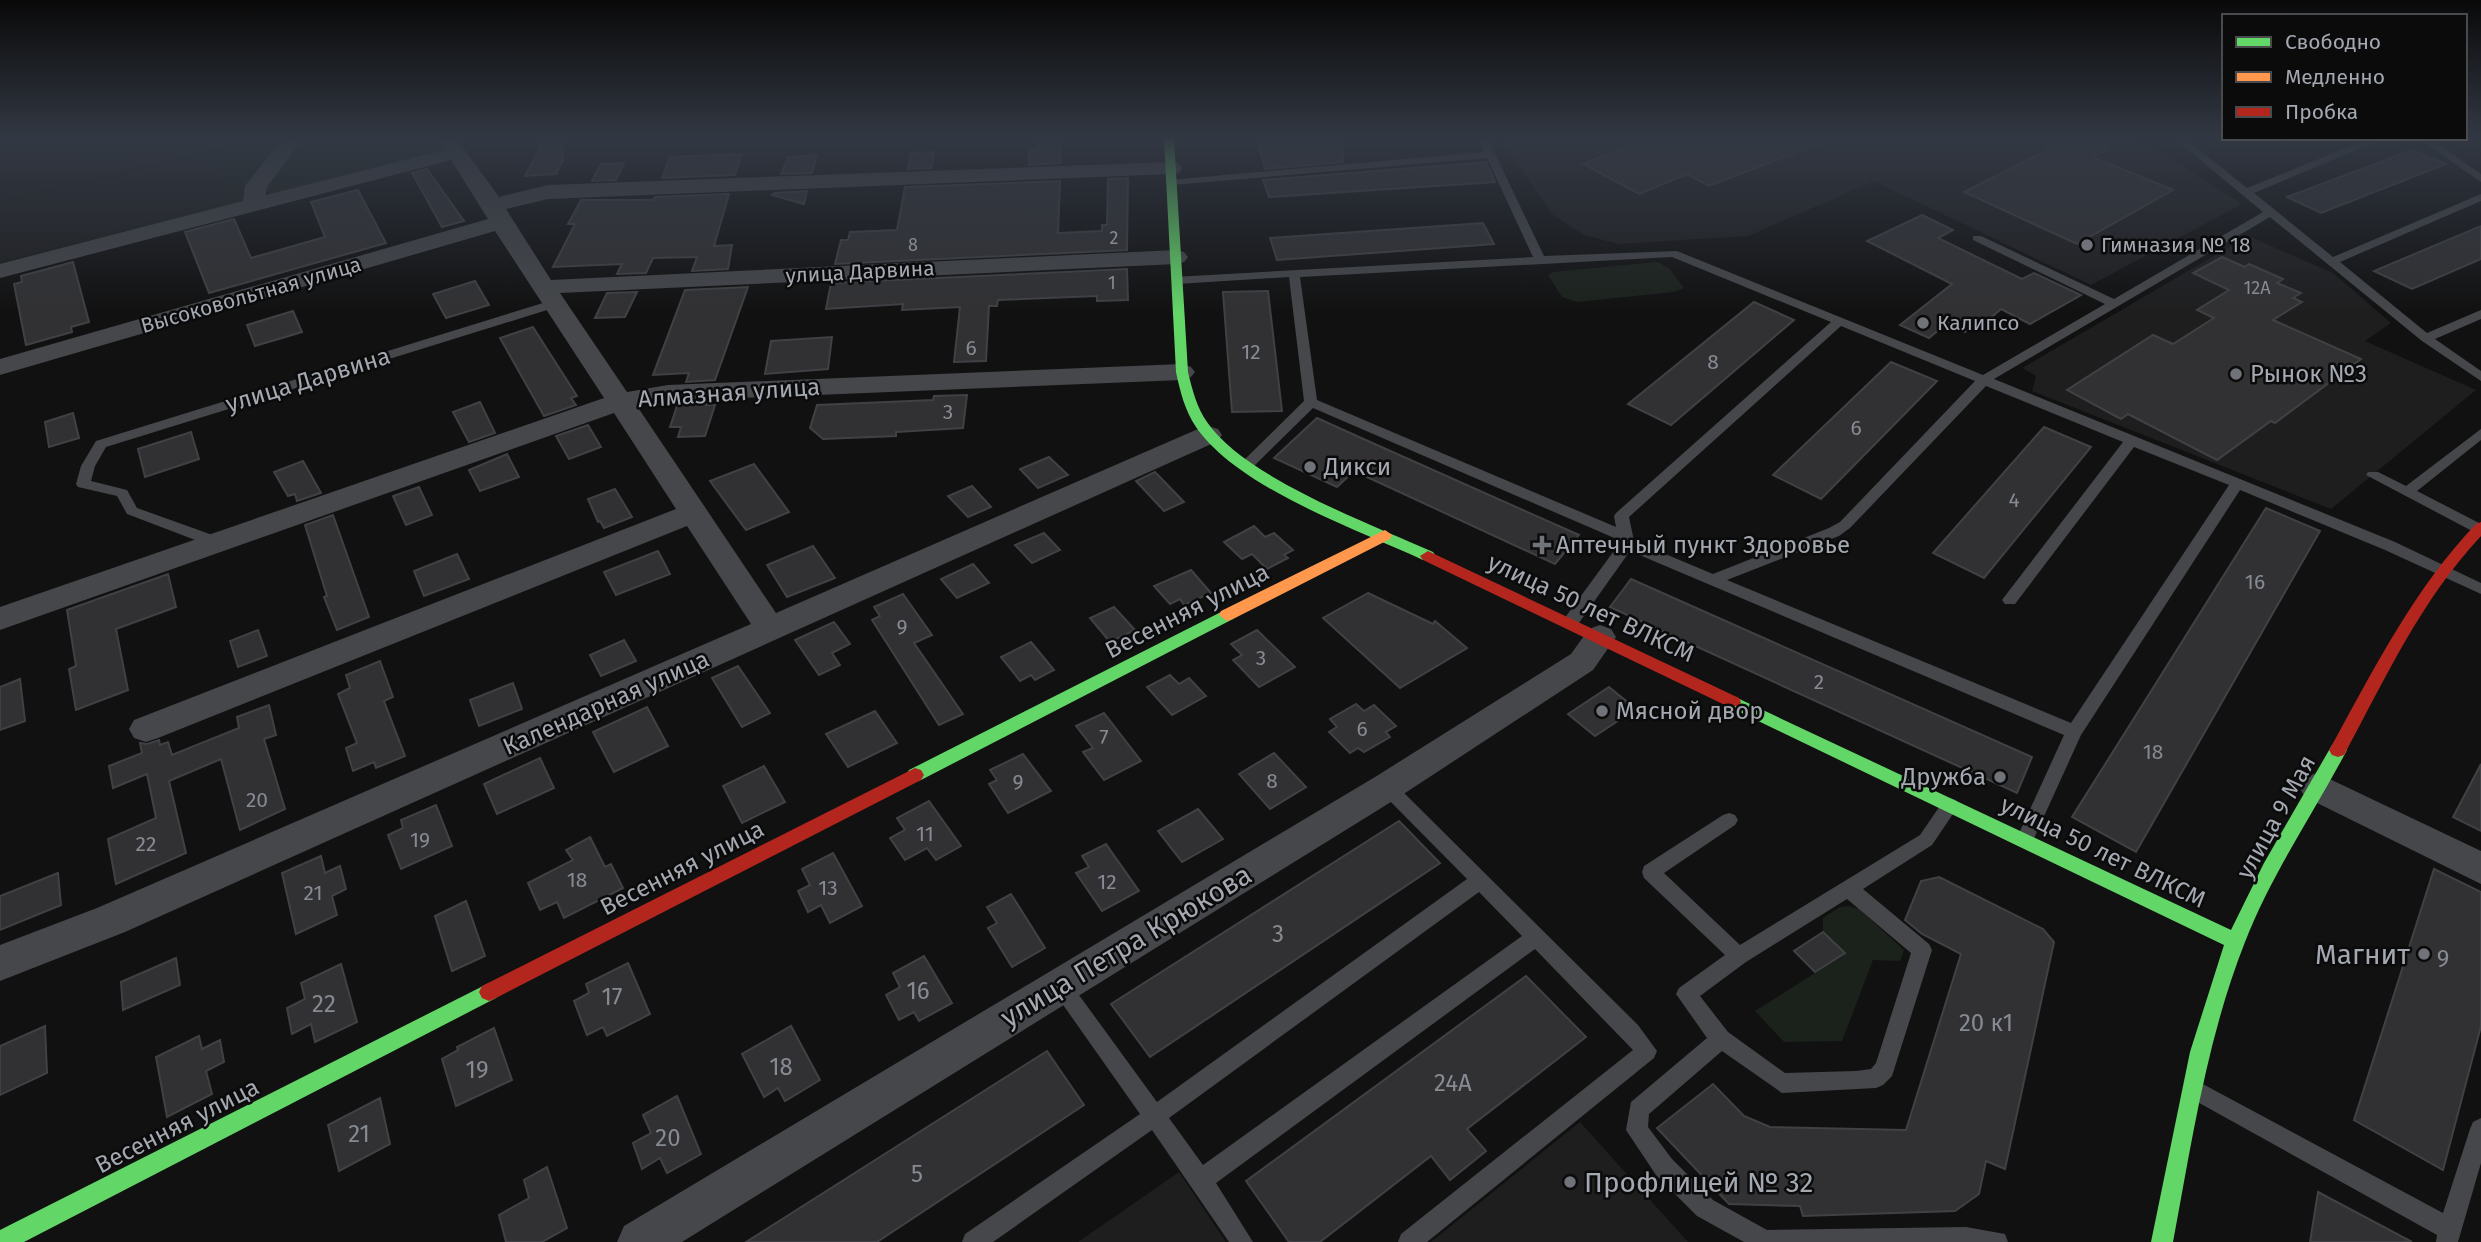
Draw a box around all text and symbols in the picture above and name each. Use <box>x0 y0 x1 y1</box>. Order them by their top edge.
legend <box>2222 14 2467 140</box>
text: Свободно <box>2285 29 2381 55</box>
text: Медленно <box>2285 64 2385 90</box>
text: Пробка <box>2285 99 2358 125</box>
house number: 2 <box>1110 227 1119 249</box>
place label: Гимназия № 18 <box>2101 232 2251 258</box>
house number: 8 <box>908 234 918 256</box>
marker: Гимназия № 18 <box>2079 237 2095 253</box>
street label: Высоковольтная улица <box>138 251 364 339</box>
street label: улица Дарвина <box>785 255 935 289</box>
house number: 1 <box>1108 272 1116 294</box>
house number: 12А <box>2243 277 2271 299</box>
place label: Калипсо <box>1937 310 2020 336</box>
marker: Калипсо <box>1915 315 1931 331</box>
house number: 6 <box>965 335 977 361</box>
house number: 12 <box>1241 339 1261 365</box>
street label: улица Дарвина <box>222 342 394 418</box>
house number: 8 <box>1707 349 1719 375</box>
place label: Рынок №3 <box>2250 360 2367 388</box>
marker: Рынок №3 <box>2228 366 2244 382</box>
street label: Алмазная улица <box>637 373 821 413</box>
house number: 3 <box>943 399 953 425</box>
house number: 6 <box>1850 415 1862 441</box>
place label: Дикси <box>1323 453 1391 481</box>
marker: Дикси <box>1302 459 1318 475</box>
house number: 4 <box>2008 487 2020 513</box>
place label: Аптечный пункт Здоровье <box>1556 531 1850 559</box>
marker: Аптечный пункт Здоровье <box>1534 537 1550 553</box>
street label: улица 50 лет ВЛКСМ <box>1483 548 1699 668</box>
street label: Весенняя улица <box>1101 558 1273 664</box>
house number: 16 <box>2245 569 2265 595</box>
house number: 9 <box>896 614 908 640</box>
street label: Календарная улица <box>499 645 713 761</box>
house number: 3 <box>1256 645 1266 671</box>
house number: 2 <box>1814 669 1824 695</box>
place label: Мясной двор <box>1616 697 1763 725</box>
marker: Мясной двор <box>1594 703 1610 719</box>
house number: 6 <box>1356 716 1368 742</box>
house number: 7 <box>1099 724 1109 750</box>
house number: 18 <box>2143 739 2163 765</box>
street label: улица 9 Мая <box>2231 750 2321 884</box>
place label: Дружба <box>1900 763 1986 791</box>
house number: 8 <box>1266 768 1278 794</box>
house number: 9 <box>1012 769 1024 795</box>
marker: Дружба <box>1992 769 2008 785</box>
house number: 20 <box>246 787 268 813</box>
street label: улица 50 лет ВЛКСМ <box>1996 790 2210 914</box>
street label: Весенняя улица <box>596 815 768 921</box>
house number: 11 <box>916 821 934 847</box>
house number: 19 <box>410 827 430 853</box>
house number: 22 <box>136 831 156 857</box>
street label: улица Петра Крюкова <box>994 858 1258 1034</box>
house number: 18 <box>567 867 587 893</box>
house number: 12 <box>1097 869 1117 895</box>
house number: 13 <box>818 875 838 901</box>
house number: 21 <box>304 880 322 906</box>
house number: 3 <box>1272 920 1284 948</box>
place label: Магнит <box>2315 938 2410 971</box>
house number: 9 <box>2437 945 2449 973</box>
marker: Магнит <box>2416 946 2432 962</box>
house number: 16 <box>906 977 930 1005</box>
house number: 17 <box>601 983 623 1011</box>
house number: 22 <box>312 990 336 1018</box>
house number: 20 к1 <box>1959 1009 2013 1037</box>
house number: 18 <box>769 1053 793 1081</box>
house number: 19 <box>466 1056 489 1084</box>
house number: 24А <box>1434 1069 1472 1097</box>
street label: Весенняя улица <box>91 1073 263 1179</box>
house number: 21 <box>348 1120 370 1148</box>
house number: 20 <box>655 1124 681 1152</box>
house number: 5 <box>911 1160 923 1188</box>
place label: Профлицей № 32 <box>1584 1166 1813 1199</box>
marker: Профлицей № 32 <box>1562 1174 1578 1190</box>

